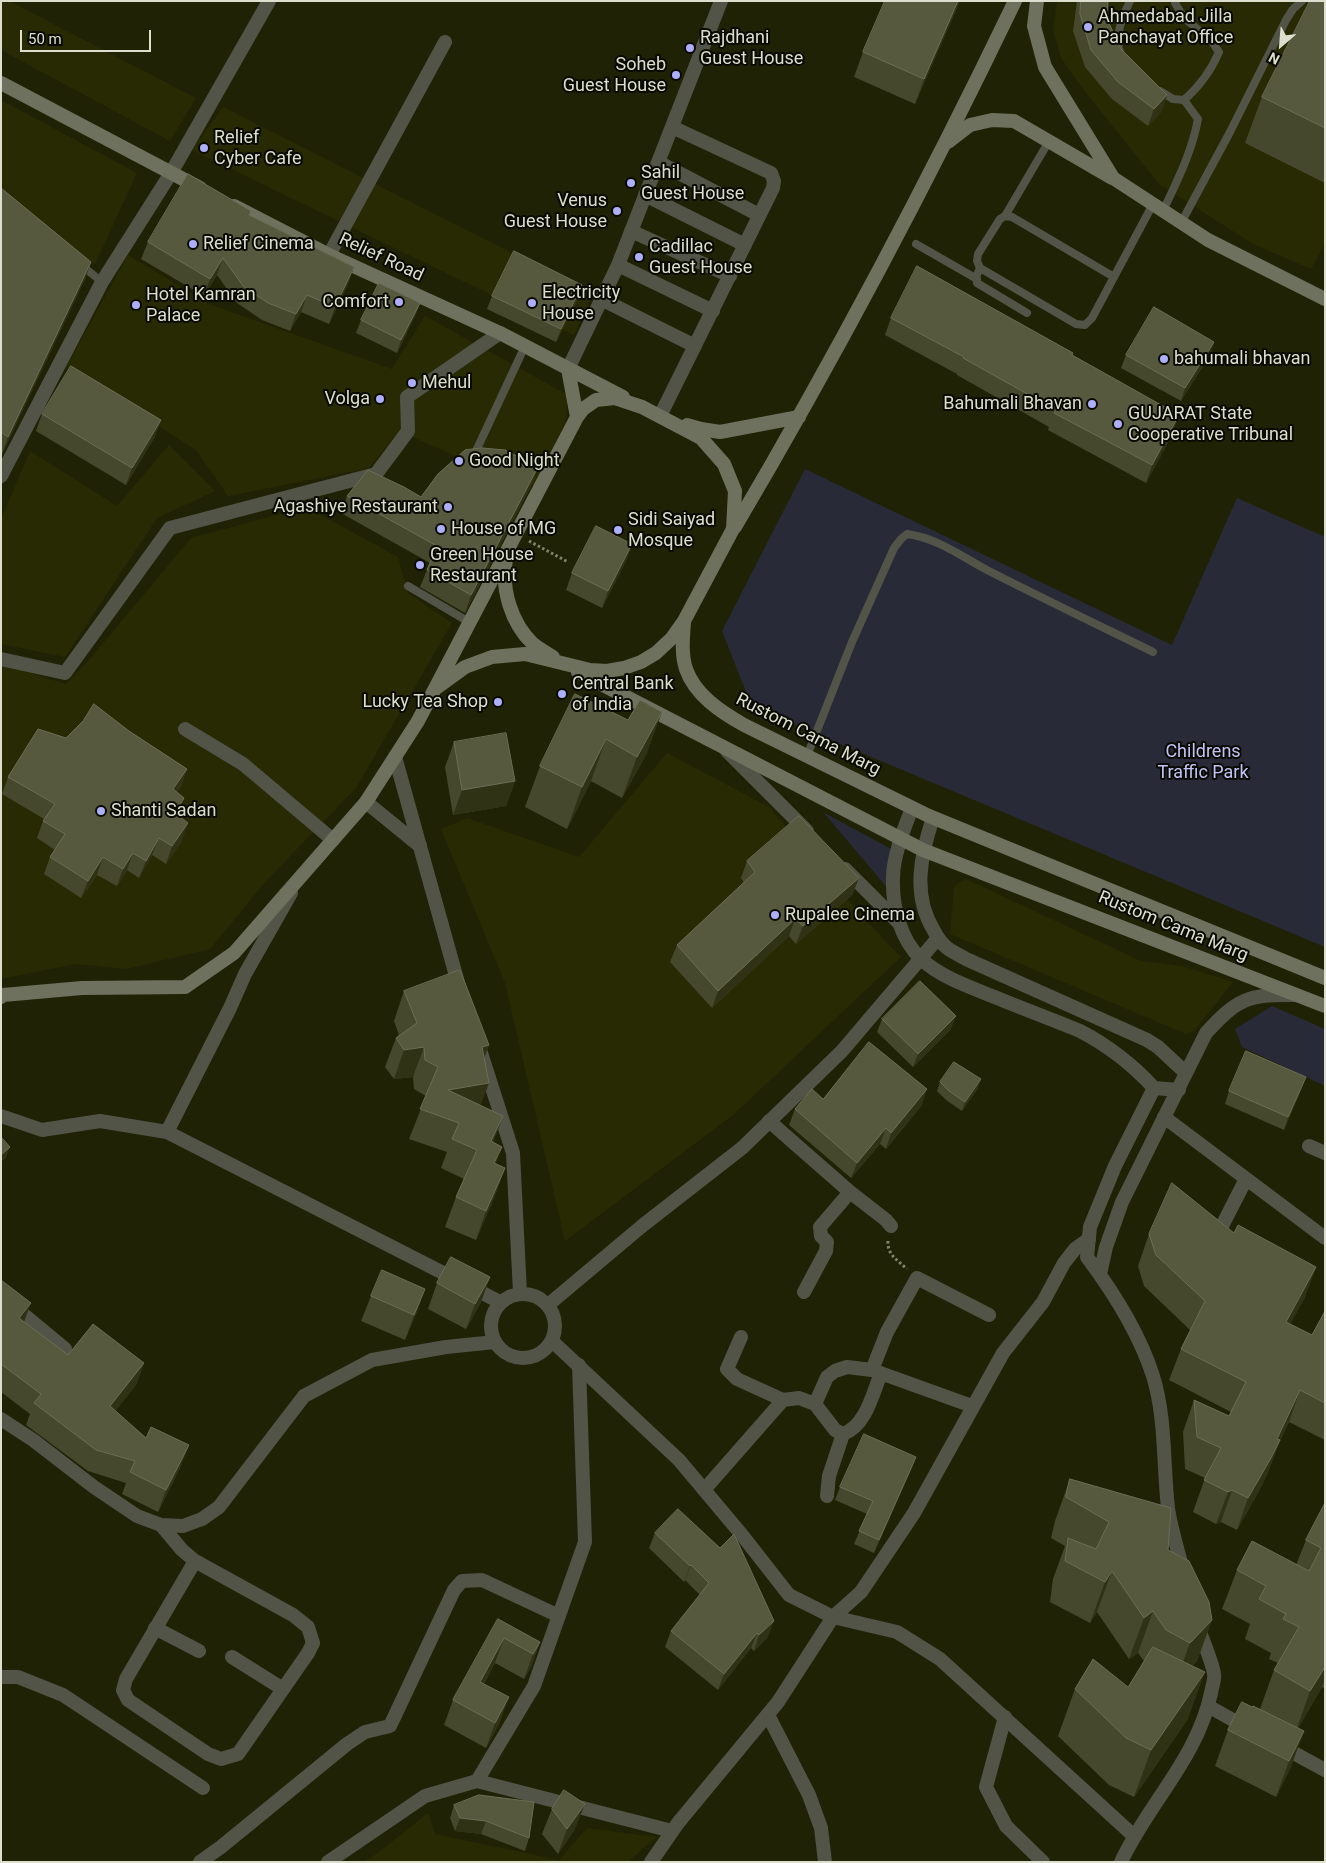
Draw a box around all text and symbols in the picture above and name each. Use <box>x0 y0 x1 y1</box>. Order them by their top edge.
place label: Ahmedabad Jilla Panchayat Office <box>1098 6 1233 48</box>
scale bar <box>22 20 154 52</box>
north arrow <box>1256 20 1306 70</box>
marker: Ahmedabad Jilla Panchayat Office <box>1082 21 1094 33</box>
place label: Rajdhani Guest House <box>700 27 803 70</box>
text: 50 m <box>28 30 62 48</box>
marker: Rajdhani Guest House <box>684 42 696 54</box>
text: N <box>1266 49 1282 68</box>
place label: Soheb Guest House <box>563 54 666 96</box>
marker: Soheb Guest House <box>670 69 682 81</box>
place label: Relief Cyber Cafe <box>214 127 302 170</box>
marker: Relief Cyber Cafe <box>198 142 210 154</box>
place label: Sahil Guest House <box>641 162 744 204</box>
marker: Sahil Guest House <box>625 177 637 189</box>
place label: Venus Guest House <box>504 190 607 232</box>
marker: Venus Guest House <box>611 205 623 217</box>
street label: Relief Road <box>335 229 427 287</box>
place label: Relief Cinema <box>203 233 314 255</box>
place label: Cadillac Guest House <box>649 236 752 278</box>
marker: Relief Cinema <box>187 238 199 250</box>
marker: Cadillac Guest House <box>633 251 645 263</box>
place label: Electricity House <box>542 282 620 324</box>
place label: Hotel Kamran Palace <box>146 284 256 326</box>
place label: Comfort <box>322 291 389 313</box>
marker: Comfort <box>393 296 405 308</box>
marker: Electricity House <box>526 297 538 309</box>
marker: Hotel Kamran Palace <box>130 299 142 311</box>
place label: bahumali bhavan <box>1174 348 1311 370</box>
marker: bahumali bhavan <box>1158 353 1170 365</box>
place label: Mehul <box>422 372 471 394</box>
marker: Mehul <box>406 377 418 389</box>
place label: Volga <box>324 388 370 410</box>
marker: Volga <box>374 393 386 405</box>
place label: Bahumali Bhavan <box>943 393 1082 415</box>
marker: Bahumali Bhavan <box>1086 398 1098 410</box>
place label: GUJARAT State Cooperative Tribunal <box>1128 403 1293 446</box>
marker: GUJARAT State Cooperative Tribunal <box>1112 418 1124 430</box>
place label: Good Night <box>469 450 560 472</box>
marker: Good Night <box>453 455 465 467</box>
place label: Agashiye Restaurant <box>273 496 438 518</box>
marker: Agashiye Restaurant <box>442 501 454 513</box>
place label: Sidi Saiyad Mosque <box>628 509 715 552</box>
place label: House of MG <box>451 518 556 540</box>
marker: House of MG <box>435 523 447 535</box>
marker: Sidi Saiyad Mosque <box>612 524 624 536</box>
place label: Green House Restaurant <box>430 544 534 586</box>
marker: Green House Restaurant <box>414 559 426 571</box>
place label: Central Bank of India <box>572 673 674 716</box>
marker: Central Bank of India <box>556 688 568 700</box>
street label: Rustom Cama Marg <box>732 689 884 781</box>
place label: Lucky Tea Shop <box>363 691 488 713</box>
marker: Lucky Tea Shop <box>492 696 504 708</box>
park label: Childrens Traffic Park <box>1157 741 1249 784</box>
place label: Shanti Sadan <box>111 800 216 822</box>
marker: Shanti Sadan <box>95 805 107 817</box>
street label: Rustom Cama Marg <box>1095 887 1251 967</box>
place label: Rupalee Cinema <box>785 904 915 926</box>
marker: Rupalee Cinema <box>769 909 781 921</box>

